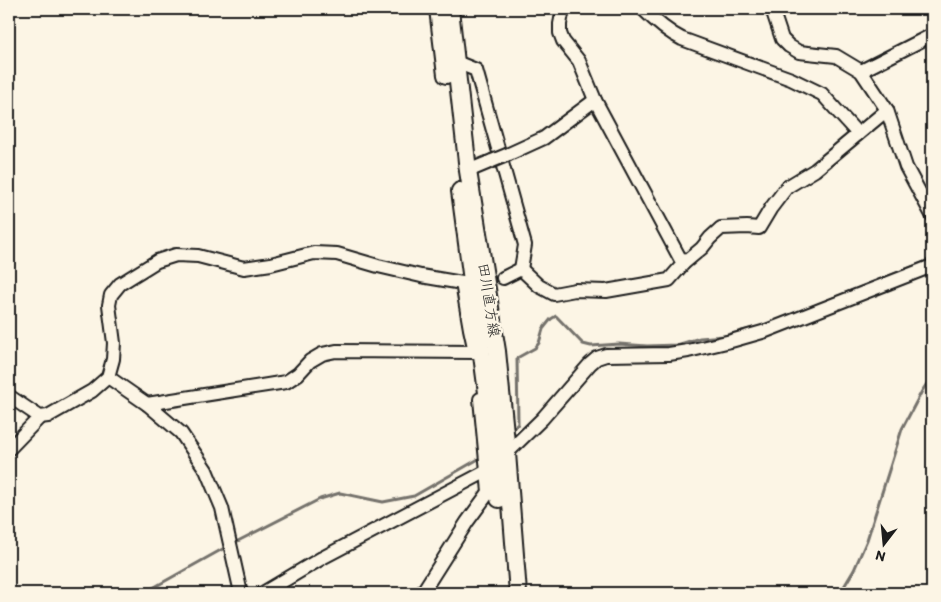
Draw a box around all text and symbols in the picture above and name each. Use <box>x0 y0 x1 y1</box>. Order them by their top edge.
street label: 田川直方線 <box>474 262 504 338</box>
north arrow <box>858 520 908 570</box>
text: N <box>874 547 887 565</box>

